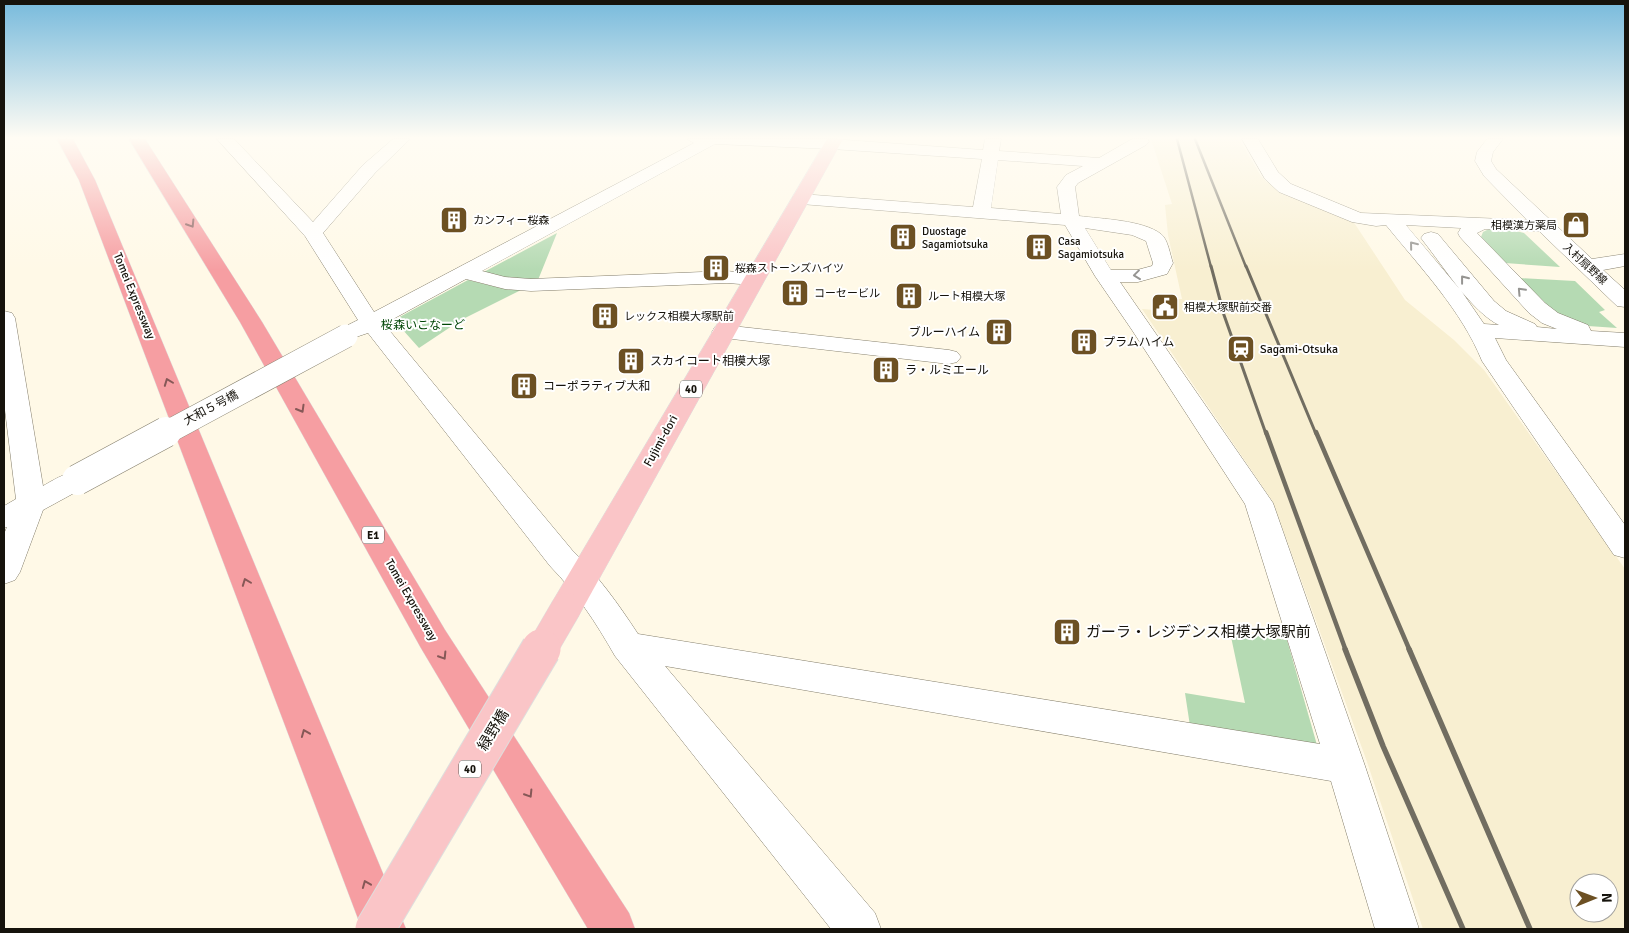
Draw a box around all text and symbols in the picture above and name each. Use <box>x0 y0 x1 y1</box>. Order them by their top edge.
building icon: カンフィー桜森 <box>439 205 469 235</box>
shop icon: 相模漢方薬局 <box>1561 210 1591 240</box>
place label: カンフィー桜森 <box>473 214 549 227</box>
one-way arrow <box>185 219 195 228</box>
place label: 相模漢方薬局 <box>1491 219 1557 232</box>
building icon: Duostage Sagamiotsuka <box>888 222 918 252</box>
place label: Duostage Sagamiotsuka <box>922 225 989 251</box>
building icon: Casa Sagamiotsuka <box>1024 232 1054 262</box>
place label: Casa Sagamiotsuka <box>1058 235 1125 261</box>
street label: 入村扇野線 <box>1560 240 1610 288</box>
one-way arrow <box>1410 242 1418 251</box>
street label: Tomei Expressway <box>110 251 158 342</box>
building icon: 桜森ストーンズハイツ <box>701 253 731 283</box>
place label: 桜森ストーンズハイツ <box>735 262 844 275</box>
one-way arrow <box>1132 269 1140 280</box>
one-way arrow <box>1462 276 1470 285</box>
building icon: コーセービル <box>780 278 810 308</box>
building icon: ルート相模大塚 <box>894 281 924 311</box>
place label: コーセービル <box>814 287 880 300</box>
one-way arrow <box>1518 288 1527 297</box>
place label: ルート相模大塚 <box>928 290 1005 303</box>
public building icon: 相模大塚駅前交番 <box>1150 292 1180 322</box>
building icon: レックス相模大塚駅前 <box>590 301 620 331</box>
place label: 相模大塚駅前交番 <box>1184 301 1272 314</box>
place label: レックス相模大塚駅前 <box>624 310 734 323</box>
building icon: ブルーハイム <box>984 317 1014 347</box>
park label: 桜森いこなーど <box>381 318 465 333</box>
place label: ブルーハイム <box>909 325 980 340</box>
building icon: プラムハイム <box>1069 327 1099 357</box>
station icon: Sagami-Otsuka <box>1226 334 1256 364</box>
place label: プラムハイム <box>1103 335 1174 350</box>
place label: Sagami-Otsuka <box>1260 342 1338 357</box>
building icon: スカイコート相模大塚 <box>616 346 646 376</box>
place label: スカイコート相模大塚 <box>650 354 770 369</box>
building icon: ラ・ルミエール <box>871 355 901 385</box>
place label: ラ・ルミエール <box>905 363 989 378</box>
building icon: コーポラティブ大和 <box>509 371 539 401</box>
one-way arrow <box>164 378 174 386</box>
place label: コーポラティブ大和 <box>543 379 650 394</box>
road number: 40 <box>680 380 702 398</box>
street label: 大和５号橋 <box>181 387 241 429</box>
one-way arrow <box>295 404 305 413</box>
street label: Fujimi-dori <box>641 413 681 469</box>
road number: E1 <box>362 526 384 544</box>
street label: Tomei Expressway <box>381 556 441 644</box>
one-way arrow <box>242 578 252 587</box>
building icon: ガーラ・レジデンス相模大塚駅前 <box>1052 617 1082 647</box>
place label: ガーラ・レジデンス相模大塚駅前 <box>1086 623 1311 641</box>
one-way arrow <box>437 651 447 660</box>
street label: 緑野橋 <box>474 706 512 754</box>
one-way arrow <box>301 729 312 738</box>
road number: 40 <box>459 761 481 778</box>
one-way arrow <box>523 789 533 798</box>
north arrow <box>1569 873 1619 923</box>
one-way arrow <box>361 880 372 889</box>
text: N <box>1598 893 1615 903</box>

